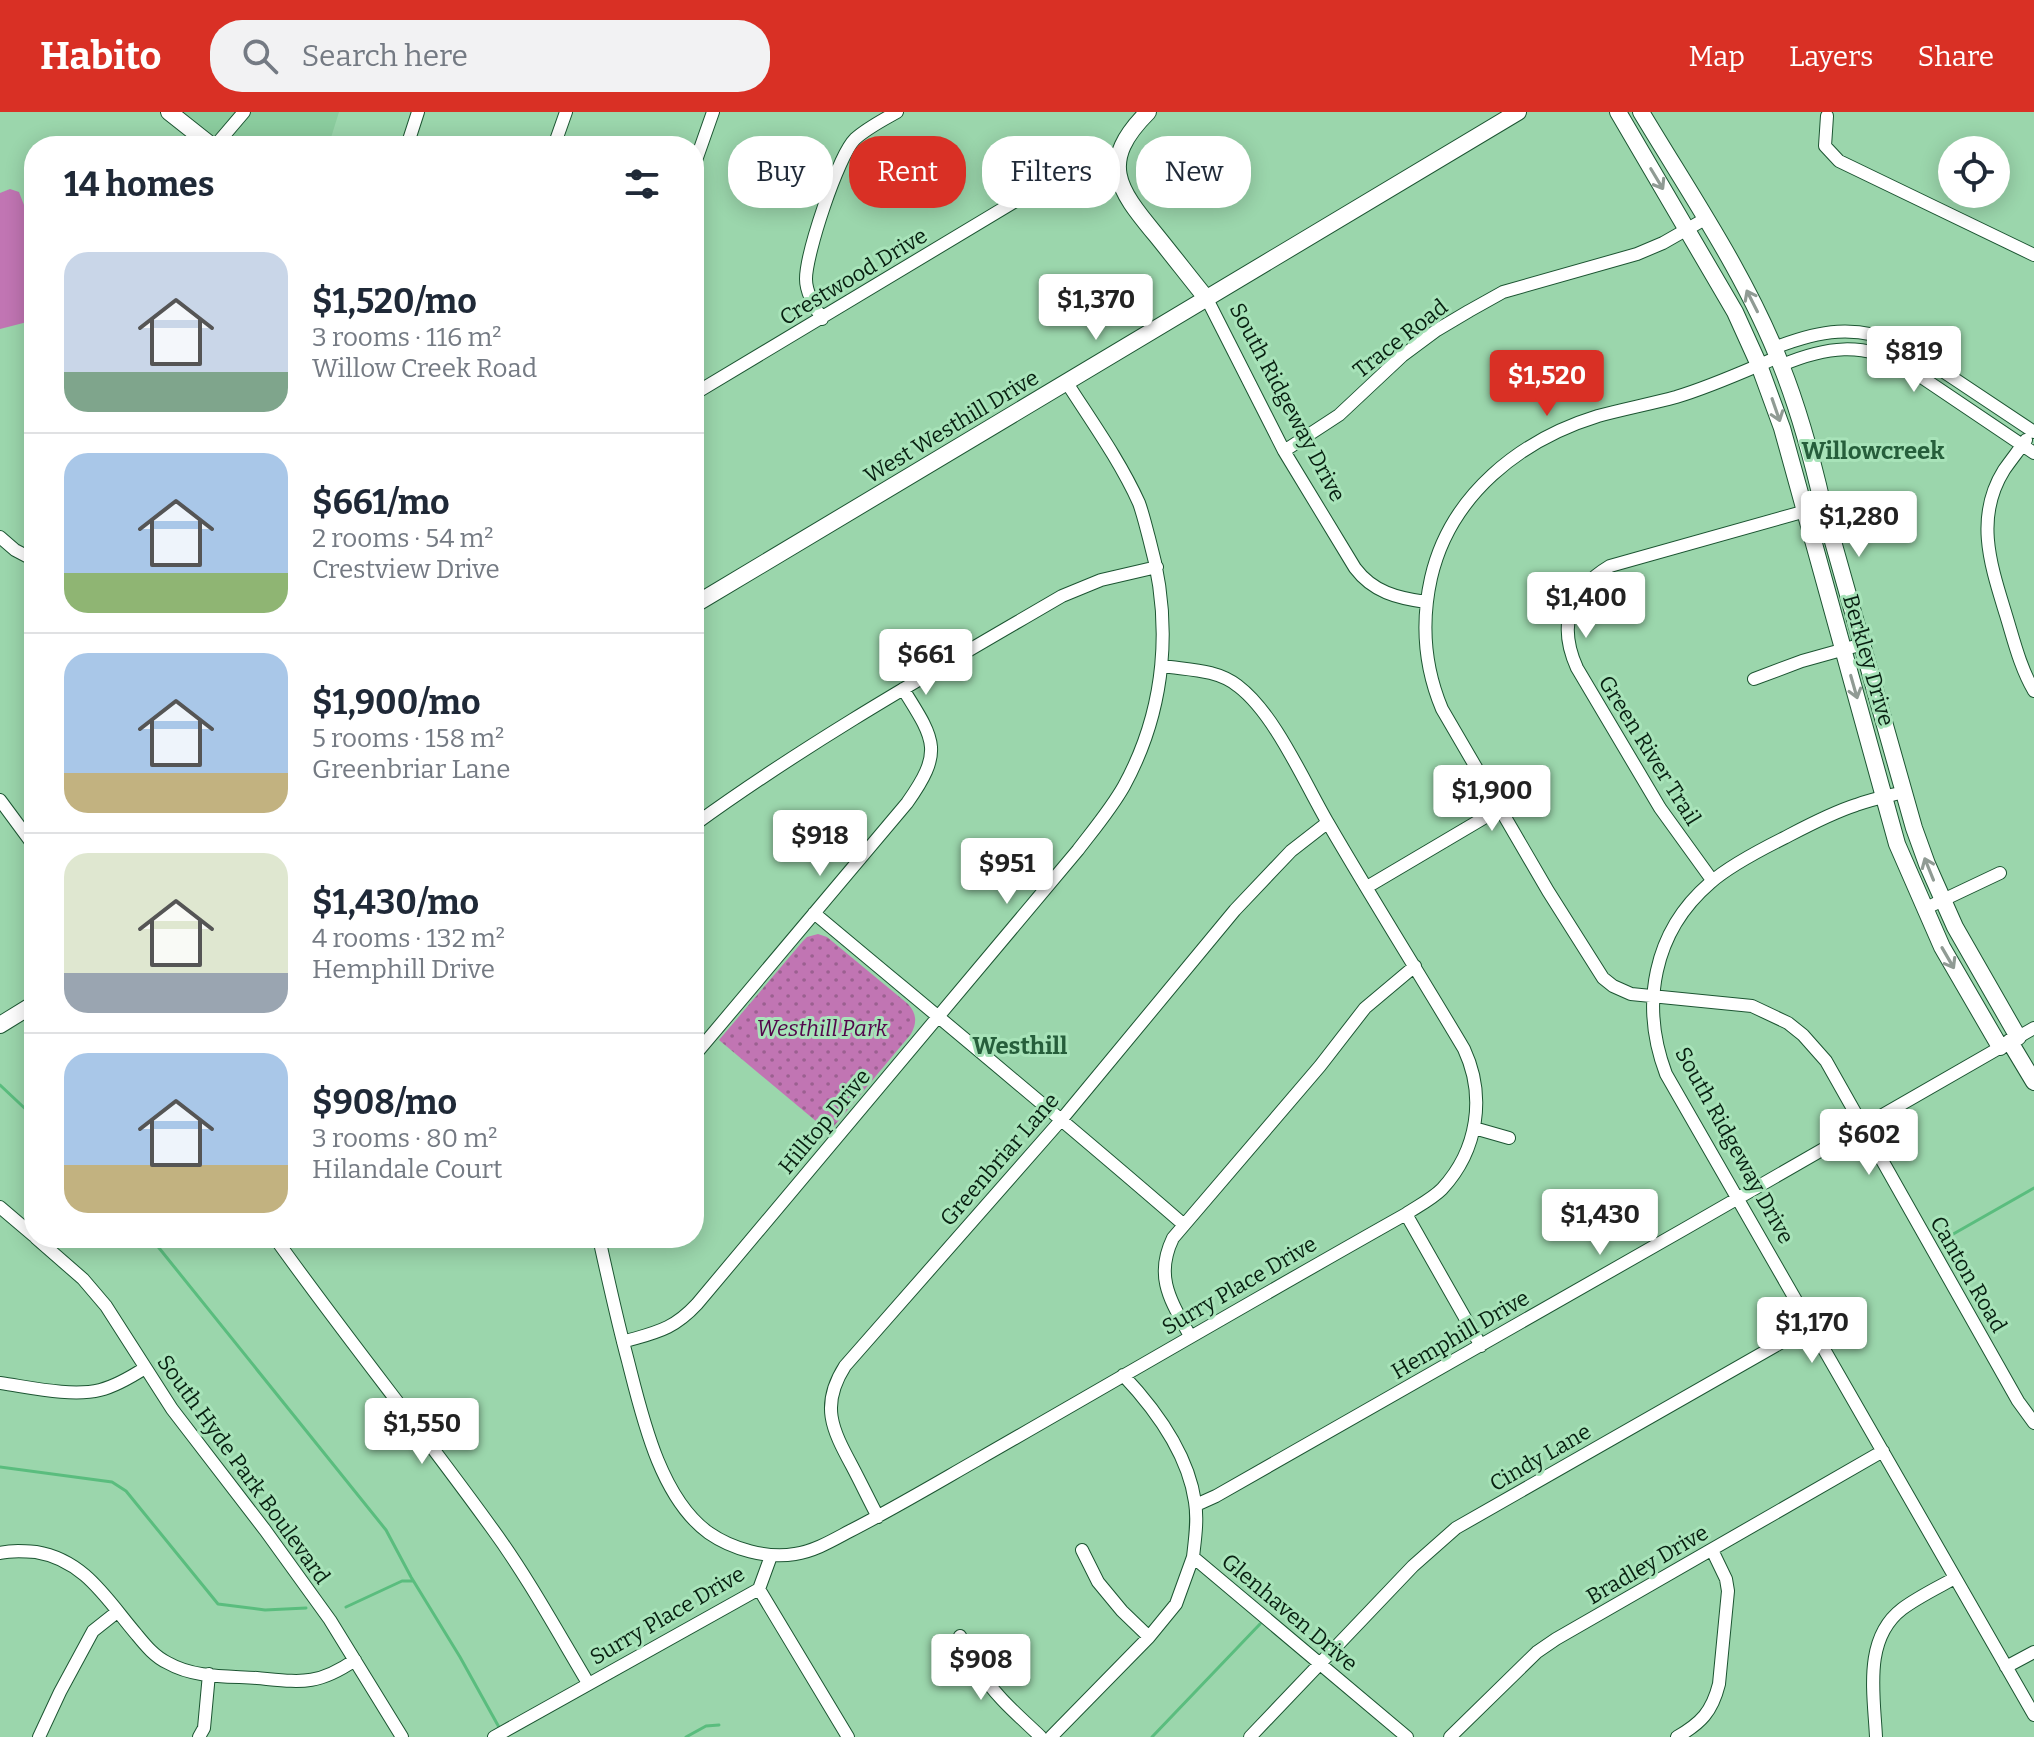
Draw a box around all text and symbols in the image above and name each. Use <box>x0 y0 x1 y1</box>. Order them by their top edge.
search box <box>210 20 770 92</box>
text: Habito <box>40 33 162 79</box>
icon: search <box>238 34 282 78</box>
text: Search here <box>302 38 468 74</box>
text: Map <box>1688 40 1745 73</box>
text: Layers <box>1789 40 1873 73</box>
text: Share <box>1917 40 1994 73</box>
chip: Buy <box>728 136 833 208</box>
chip: Rent <box>849 136 966 208</box>
chip: Filters <box>982 136 1120 208</box>
chip: New <box>1136 136 1251 208</box>
map controls <box>1938 136 2010 208</box>
button: locate <box>1938 136 2010 208</box>
icon: filters <box>620 162 664 206</box>
text: 14 homes <box>64 164 215 205</box>
one-way arrow <box>1650 167 1666 190</box>
street label: Crestwood Drive <box>775 222 932 331</box>
pin: $1,370 <box>1031 274 1161 342</box>
text: $1,520/mo <box>312 281 477 322</box>
icon: home <box>128 284 224 380</box>
text: $1,370 <box>1057 284 1135 315</box>
one-way arrow <box>1743 290 1759 314</box>
street label: Trace Road <box>1348 293 1453 384</box>
street label: South Ridgeway Drive <box>1224 298 1351 506</box>
text: 3 rooms · 116 m² <box>312 322 502 353</box>
pin: $819 <box>1867 326 1961 394</box>
text: $819 <box>1885 336 1943 367</box>
pin: $1,520 <box>1482 350 1612 418</box>
text: Willow Creek Road <box>312 353 537 384</box>
text: $1,520 <box>1508 360 1586 391</box>
street label: West Westhill Drive <box>859 364 1043 489</box>
one-way arrow <box>1769 397 1784 422</box>
district label: Willowcreek <box>1802 437 1945 465</box>
text: $661/mo <box>312 482 450 523</box>
icon: home <box>128 485 224 581</box>
pin: $1,280 <box>1794 491 1924 559</box>
text: $1,280 <box>1819 501 1899 532</box>
text: 2 rooms · 54 m² <box>312 523 494 554</box>
text: Crestview Drive <box>312 554 500 585</box>
pin: $1,400 <box>1521 572 1651 640</box>
text: $1,400 <box>1545 582 1627 613</box>
street label: Berkley Drive <box>1837 591 1900 729</box>
pin: $661 <box>879 629 973 697</box>
text: $661 <box>897 639 955 670</box>
street label: Green River Trail <box>1593 670 1707 830</box>
one-way arrow <box>1848 674 1862 699</box>
text: $1,900/mo <box>312 682 481 723</box>
icon: home <box>128 685 224 781</box>
text: 5 rooms · 158 m² <box>312 723 504 754</box>
text: Greenbriar Lane <box>312 754 510 785</box>
pin: $1,900 <box>1427 765 1557 833</box>
text: $1,900 <box>1451 775 1533 806</box>
pin: $918 <box>773 810 867 878</box>
text: $918 <box>791 820 849 851</box>
pin: $951 <box>960 838 1054 906</box>
text: $951 <box>979 848 1035 879</box>
one-way arrow <box>1921 857 1936 882</box>
text: $1,430/mo <box>312 882 479 923</box>
icon: home <box>128 885 224 981</box>
text: 4 rooms · 132 m² <box>312 923 505 954</box>
one-way arrow <box>1940 946 1956 969</box>
text: Hemphill Drive <box>312 954 495 985</box>
park label: Westhill Park <box>756 1015 889 1042</box>
district label: Westhill <box>973 1032 1068 1060</box>
street label: South Ridgeway Drive <box>1669 1042 1800 1249</box>
street label: Hilltop Drive <box>773 1063 876 1179</box>
text: $908/mo <box>312 1082 457 1123</box>
icon: home <box>128 1085 224 1181</box>
street label: Greenbriar Lane <box>934 1087 1065 1232</box>
pin: $602 <box>1822 1109 1916 1177</box>
text: $602 <box>1838 1119 1900 1150</box>
text: 3 rooms · 80 m² <box>312 1123 497 1154</box>
text: Hilandale Court <box>312 1154 503 1185</box>
pin: $1,430 <box>1535 1189 1665 1257</box>
text: $1,430 <box>1560 1199 1640 1230</box>
street label: Canton Road <box>1924 1211 2013 1337</box>
street label: Surry Place Drive <box>1157 1230 1322 1341</box>
street label: Hemphill Drive <box>1386 1284 1534 1385</box>
pin: $1,170 <box>1747 1297 1877 1365</box>
text: $1,170 <box>1775 1307 1849 1338</box>
street label: South Hyde Park Boulevard <box>151 1349 336 1589</box>
pin: $1,550 <box>357 1398 487 1466</box>
text: $1,550 <box>383 1408 461 1439</box>
street label: Cindy Lane <box>1485 1418 1596 1497</box>
street label: Bradley Drive <box>1582 1519 1713 1610</box>
street label: Glenhaven Drive <box>1216 1548 1363 1677</box>
street label: Surry Place Drive <box>585 1560 750 1671</box>
pin: $908 <box>934 1634 1028 1702</box>
text: $908 <box>949 1644 1013 1675</box>

